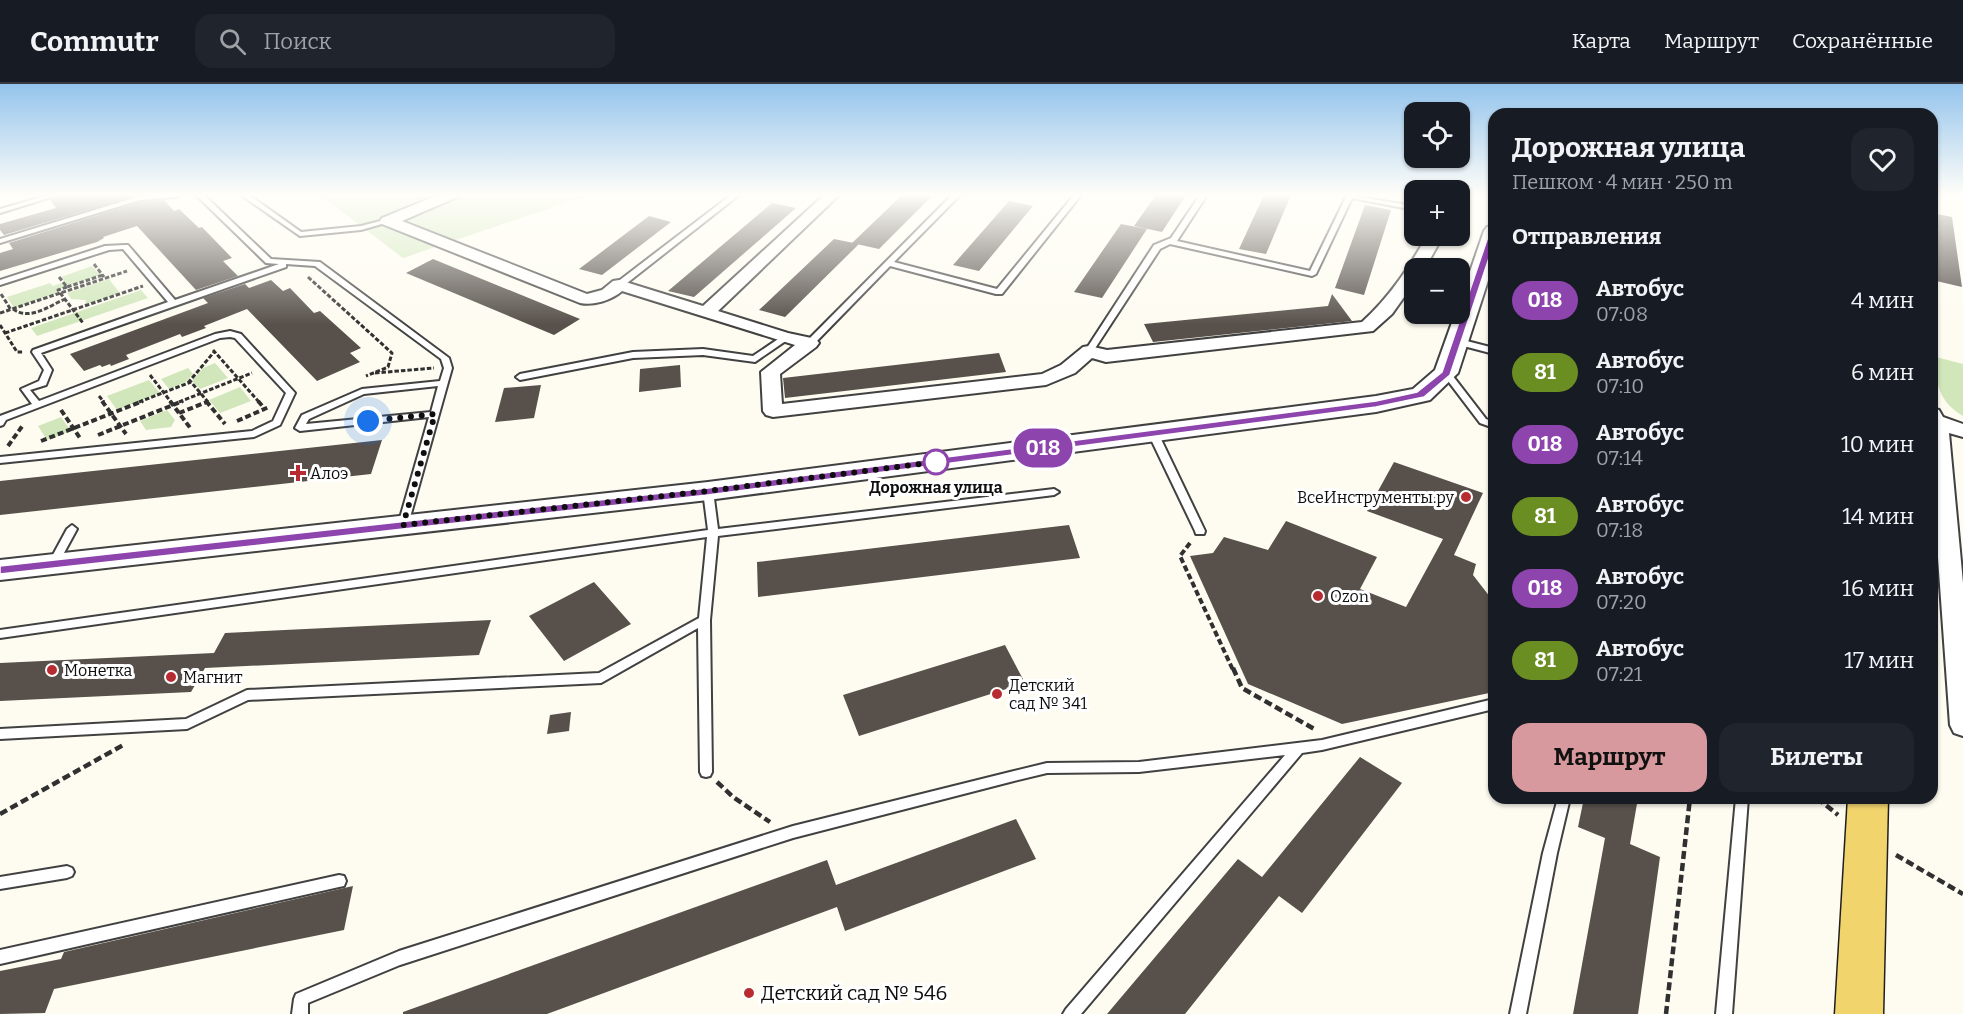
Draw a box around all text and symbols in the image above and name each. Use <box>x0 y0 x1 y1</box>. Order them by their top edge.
search box <box>195 14 615 68</box>
text: Commutr <box>30 25 159 58</box>
icon: search <box>216 25 249 58</box>
text: Поиск <box>264 28 331 55</box>
text: Карта <box>1572 28 1631 54</box>
text: Маршрут <box>1664 28 1759 54</box>
text: Сохранённые <box>1792 28 1933 54</box>
map controls <box>1404 102 1470 324</box>
button: locate <box>1404 102 1470 168</box>
button: heart <box>1851 128 1914 191</box>
text: Дорожная улица <box>1512 131 1745 164</box>
text: Пешком · 4 мин · 250 m <box>1512 170 1733 194</box>
button: + <box>1404 180 1470 246</box>
text: Отправления <box>1512 223 1662 250</box>
button: − <box>1404 258 1470 324</box>
text: Автобус <box>1596 275 1684 302</box>
text: 018 <box>1528 287 1562 313</box>
text: 4 мин <box>1851 287 1914 314</box>
text: 07:08 <box>1596 302 1648 326</box>
text: Автобус <box>1596 347 1684 374</box>
text: 81 <box>1534 359 1556 385</box>
text: 6 мин <box>1851 359 1914 386</box>
text: 07:10 <box>1596 374 1644 398</box>
your location <box>353 406 383 436</box>
text: Автобус <box>1596 419 1684 446</box>
line badge: 018 <box>1008 428 1078 468</box>
text: 018 <box>1528 431 1562 457</box>
text: 10 мин <box>1841 431 1914 458</box>
text: 018 <box>1026 435 1060 461</box>
text: 07:14 <box>1596 446 1643 470</box>
marker: Дорожная улица <box>923 449 949 475</box>
place label: Алоэ <box>310 464 348 483</box>
marker: Алоэ <box>291 466 305 480</box>
place label: Дорожная улица <box>869 478 1003 497</box>
place label: ВсеИнструменты.ру <box>1297 488 1455 507</box>
marker: ВсеИнструменты.ру <box>1459 490 1473 504</box>
text: Автобус <box>1596 491 1684 518</box>
text: 81 <box>1534 503 1556 529</box>
text: 14 мин <box>1842 503 1914 530</box>
text: 07:18 <box>1596 518 1643 542</box>
text: Автобус <box>1596 563 1684 590</box>
text: 018 <box>1528 575 1562 601</box>
text: 16 мин <box>1842 575 1914 602</box>
place label: Ozon <box>1330 587 1369 606</box>
marker: Ozon <box>1311 589 1325 603</box>
text: 07:20 <box>1596 590 1647 614</box>
text: Автобус <box>1596 635 1684 662</box>
text: 81 <box>1534 647 1556 673</box>
text: 17 мин <box>1844 647 1914 674</box>
place label: Монетка <box>64 661 132 680</box>
text: 07:21 <box>1596 662 1642 686</box>
marker: Монетка <box>45 663 59 677</box>
place label: Магнит <box>183 668 242 687</box>
marker: Магнит <box>164 670 178 684</box>
place label: Детский сад № 341 <box>1009 676 1087 713</box>
marker: Детский сад № 341 <box>990 687 1004 701</box>
button: Маршрут <box>1512 723 1707 792</box>
button: Билеты <box>1719 723 1914 792</box>
place label: Детский сад № 546 <box>761 981 947 1005</box>
marker: Детский сад № 546 <box>742 986 756 1000</box>

